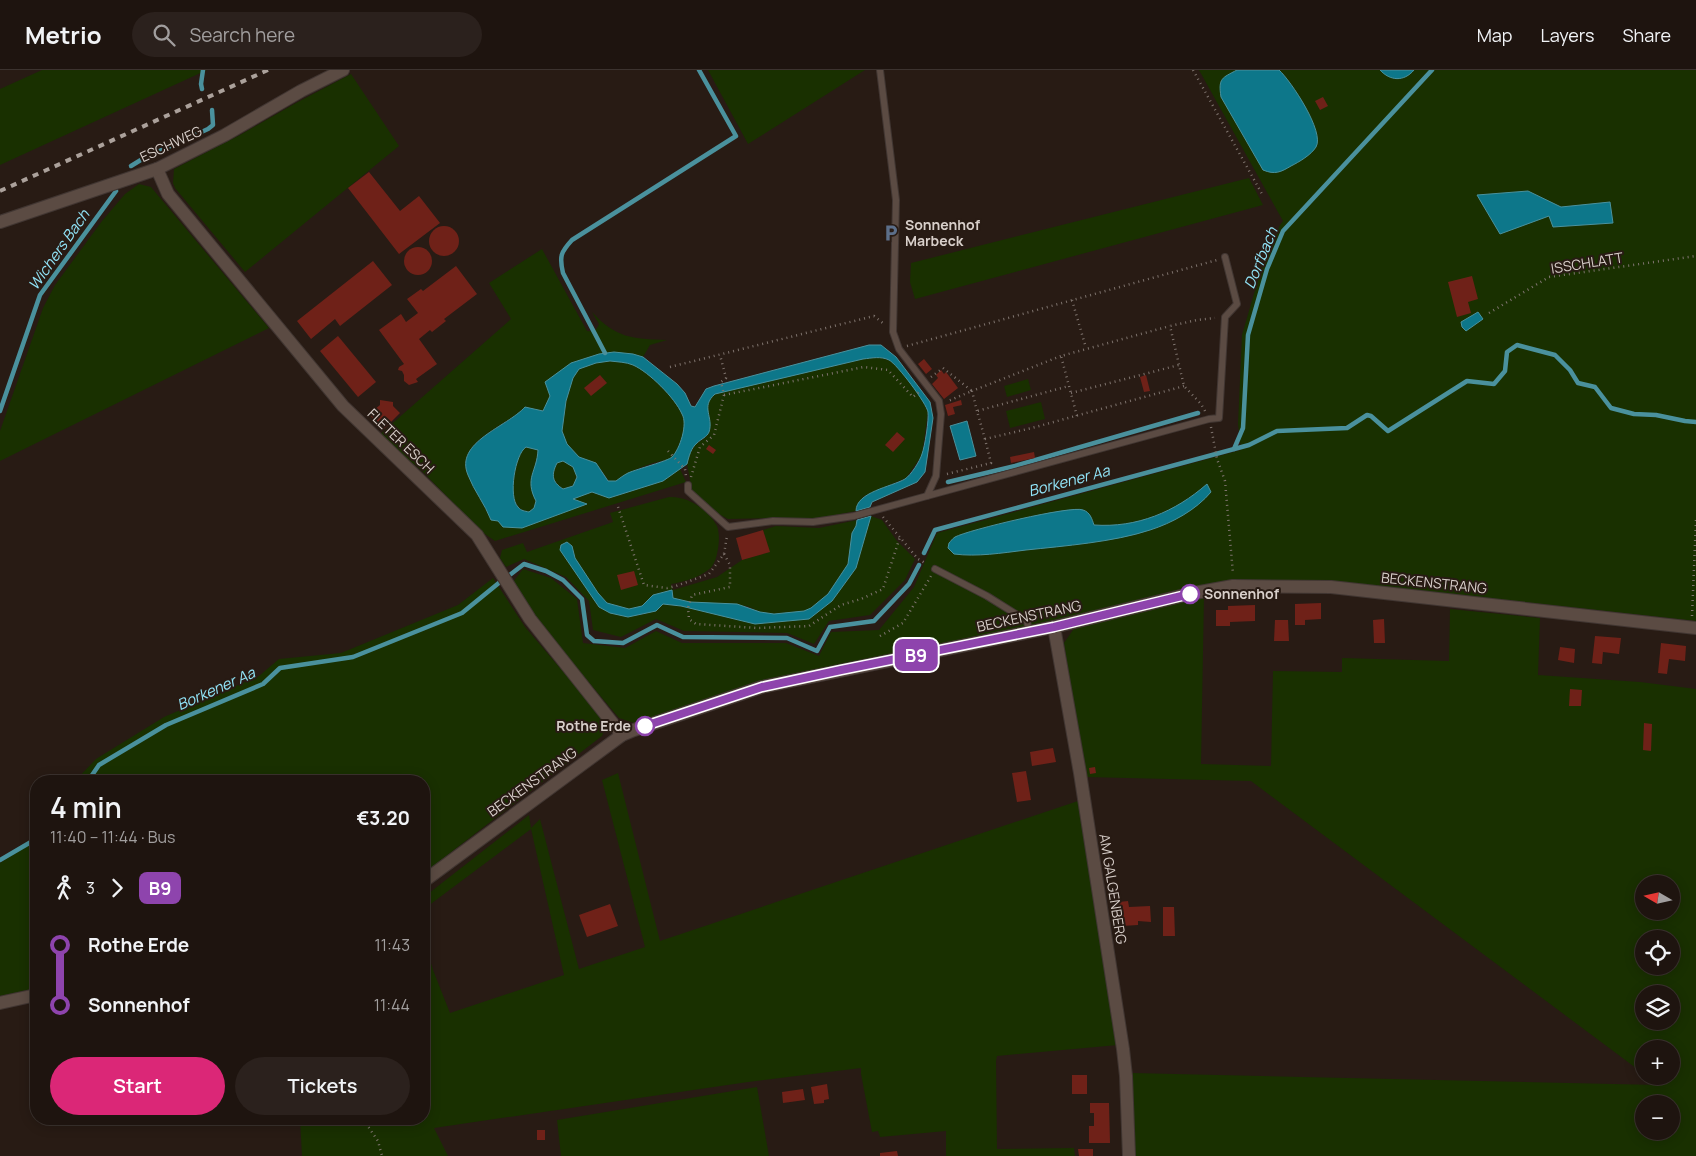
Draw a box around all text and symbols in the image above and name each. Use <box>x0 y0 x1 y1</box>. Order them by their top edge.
search box <box>132 12 482 57</box>
text: Metrio <box>25 18 102 51</box>
icon: search <box>150 21 178 49</box>
text: Search here <box>190 22 295 48</box>
text: Map <box>1477 23 1512 47</box>
text: Layers <box>1540 23 1594 47</box>
text: Share <box>1622 23 1671 47</box>
street label: ESCHWEG <box>137 121 205 166</box>
water label: Wichers Bach <box>23 204 95 294</box>
place label: Sonnenhof Marbeck <box>905 215 981 250</box>
parking icon: Sonnenhof Marbeck <box>881 223 901 243</box>
water label: Dorfbach <box>1239 223 1283 292</box>
street label: ISSCHLATT <box>1549 247 1625 278</box>
street label: FLETER ESCH <box>364 404 439 477</box>
water label: Borkener Aa <box>1026 459 1112 501</box>
street label: BECKENSTRANG <box>1380 568 1488 598</box>
marker: Sonnenhof <box>1180 584 1200 604</box>
place label: Sonnenhof <box>1204 584 1280 603</box>
street label: BECKENSTRANG <box>975 595 1083 636</box>
line badge: B9 <box>894 639 938 671</box>
text: B9 <box>905 643 927 667</box>
water label: Borkener Aa <box>174 662 259 715</box>
place label: Rothe Erde <box>556 716 631 735</box>
marker: Rothe Erde <box>635 716 655 736</box>
street label: BECKENSTRANG <box>483 743 580 821</box>
text: 4 min <box>50 788 122 826</box>
text: €3.20 <box>356 805 410 831</box>
text: 11:40 – 11:44 · Bus <box>50 826 176 848</box>
street label: AM GALGENBERG <box>1095 832 1132 946</box>
icon: walk <box>50 874 78 902</box>
icon: forward <box>103 874 131 902</box>
north arrow <box>1635 875 1680 920</box>
map controls <box>1635 875 1680 1140</box>
text: B9 <box>149 876 171 900</box>
text: 3 <box>86 877 95 899</box>
button: locate <box>1635 930 1680 975</box>
text: Rothe Erde <box>88 932 189 958</box>
text: 11:43 <box>374 934 410 956</box>
button: layers <box>1635 985 1680 1030</box>
text: Sonnenhof <box>88 992 190 1018</box>
text: 11:44 <box>374 994 410 1016</box>
button: + <box>1635 1040 1680 1085</box>
button: Start <box>50 1057 225 1115</box>
button: Tickets <box>235 1057 410 1115</box>
button: − <box>1635 1095 1680 1140</box>

